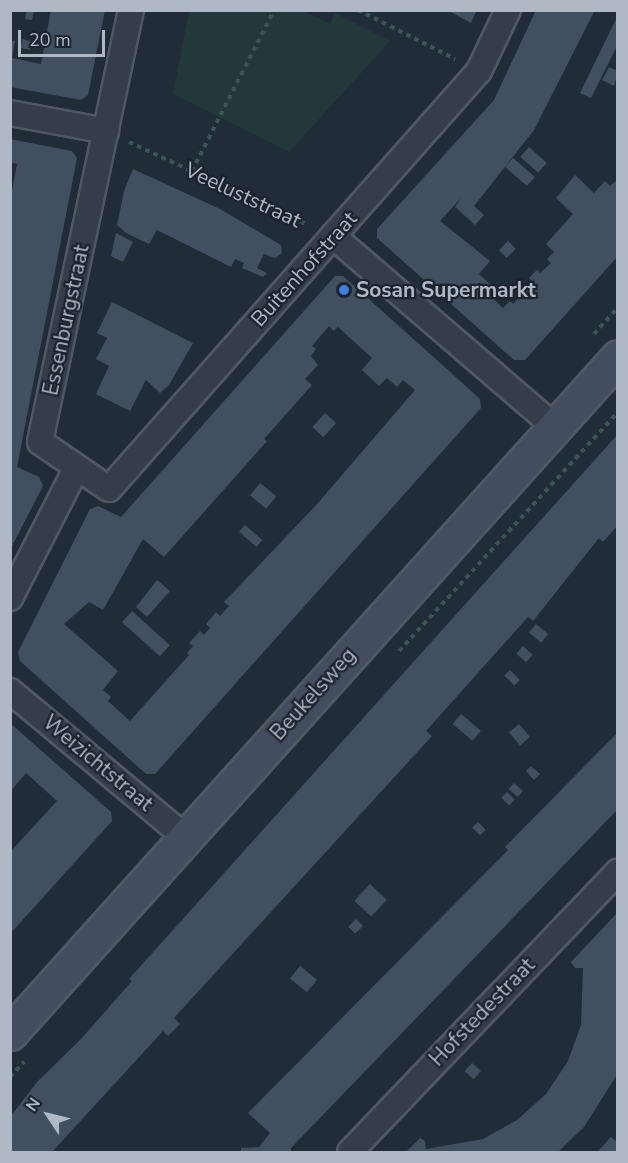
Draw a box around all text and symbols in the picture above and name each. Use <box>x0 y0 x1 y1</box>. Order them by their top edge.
scale bar <box>21 18 108 56</box>
text: 20 m <box>29 28 71 52</box>
street label: Veeluststraat <box>181 157 305 233</box>
street label: Buitenhofstraat <box>246 206 362 332</box>
street label: Essenburgstraat <box>38 242 94 398</box>
place label: Sosan Supermarkt <box>356 277 536 303</box>
marker: Sosan Supermarkt <box>337 283 351 297</box>
street label: Beukelsweg <box>265 643 361 745</box>
street label: Weizichtstraat <box>38 710 158 816</box>
street label: Hofstedestraat <box>424 953 540 1071</box>
north arrow <box>18 1085 78 1145</box>
text: N <box>21 1093 46 1116</box>

